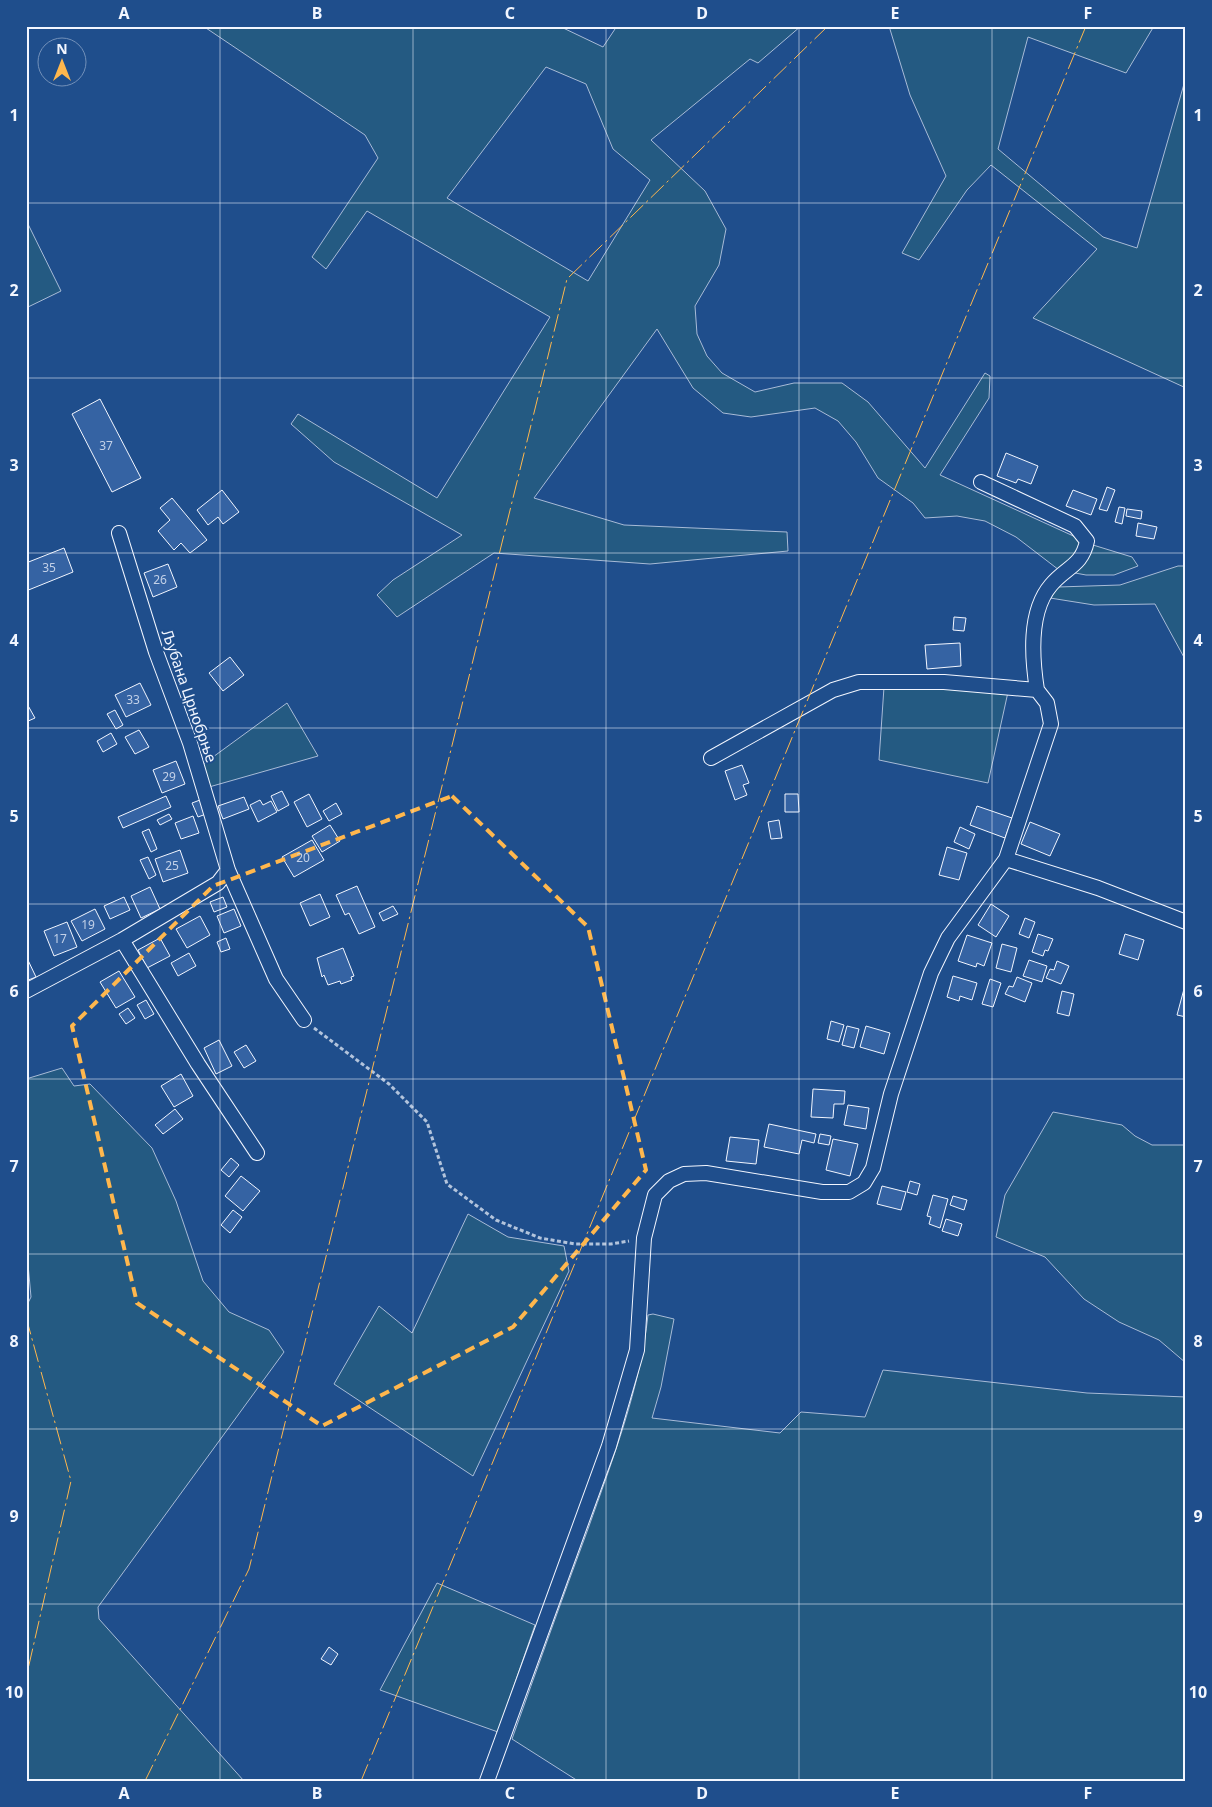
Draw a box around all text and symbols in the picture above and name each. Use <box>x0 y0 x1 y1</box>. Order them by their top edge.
text: A <box>118 2 130 24</box>
text: B <box>312 2 322 24</box>
text: C <box>505 2 515 24</box>
text: D <box>696 2 708 24</box>
text: E <box>891 2 900 24</box>
text: F <box>1084 2 1092 24</box>
north arrow <box>38 38 88 88</box>
text: N <box>56 39 68 58</box>
text: 1 <box>9 104 19 126</box>
text: 1 <box>1193 104 1203 126</box>
text: 2 <box>9 279 19 301</box>
text: 2 <box>1193 279 1203 301</box>
house number: 37 <box>99 437 113 454</box>
text: 3 <box>9 454 19 476</box>
text: 3 <box>1193 454 1203 476</box>
house number: 35 <box>42 559 56 576</box>
house number: 26 <box>153 571 167 588</box>
street label: Љубана Црнобрње <box>158 627 222 765</box>
text: 4 <box>9 629 19 651</box>
text: 4 <box>1193 629 1203 651</box>
house number: 33 <box>126 691 140 708</box>
house number: 29 <box>162 768 176 785</box>
text: 5 <box>9 805 19 827</box>
text: 5 <box>1193 805 1203 827</box>
house number: 20 <box>296 849 310 866</box>
house number: 25 <box>165 857 179 874</box>
house number: 19 <box>81 916 95 933</box>
house number: 17 <box>53 930 67 947</box>
text: 6 <box>9 980 19 1002</box>
text: 6 <box>1193 980 1203 1002</box>
text: 7 <box>9 1155 19 1177</box>
text: 7 <box>1193 1155 1203 1177</box>
text: 8 <box>9 1330 19 1352</box>
text: 8 <box>1193 1330 1203 1352</box>
text: 9 <box>9 1505 19 1527</box>
text: 9 <box>1193 1505 1203 1527</box>
text: 10 <box>5 1681 23 1703</box>
text: 10 <box>1189 1681 1207 1703</box>
text: A <box>118 1782 130 1804</box>
text: B <box>312 1782 322 1804</box>
text: C <box>505 1782 515 1804</box>
text: D <box>696 1782 708 1804</box>
text: E <box>891 1782 900 1804</box>
text: F <box>1084 1782 1092 1804</box>

